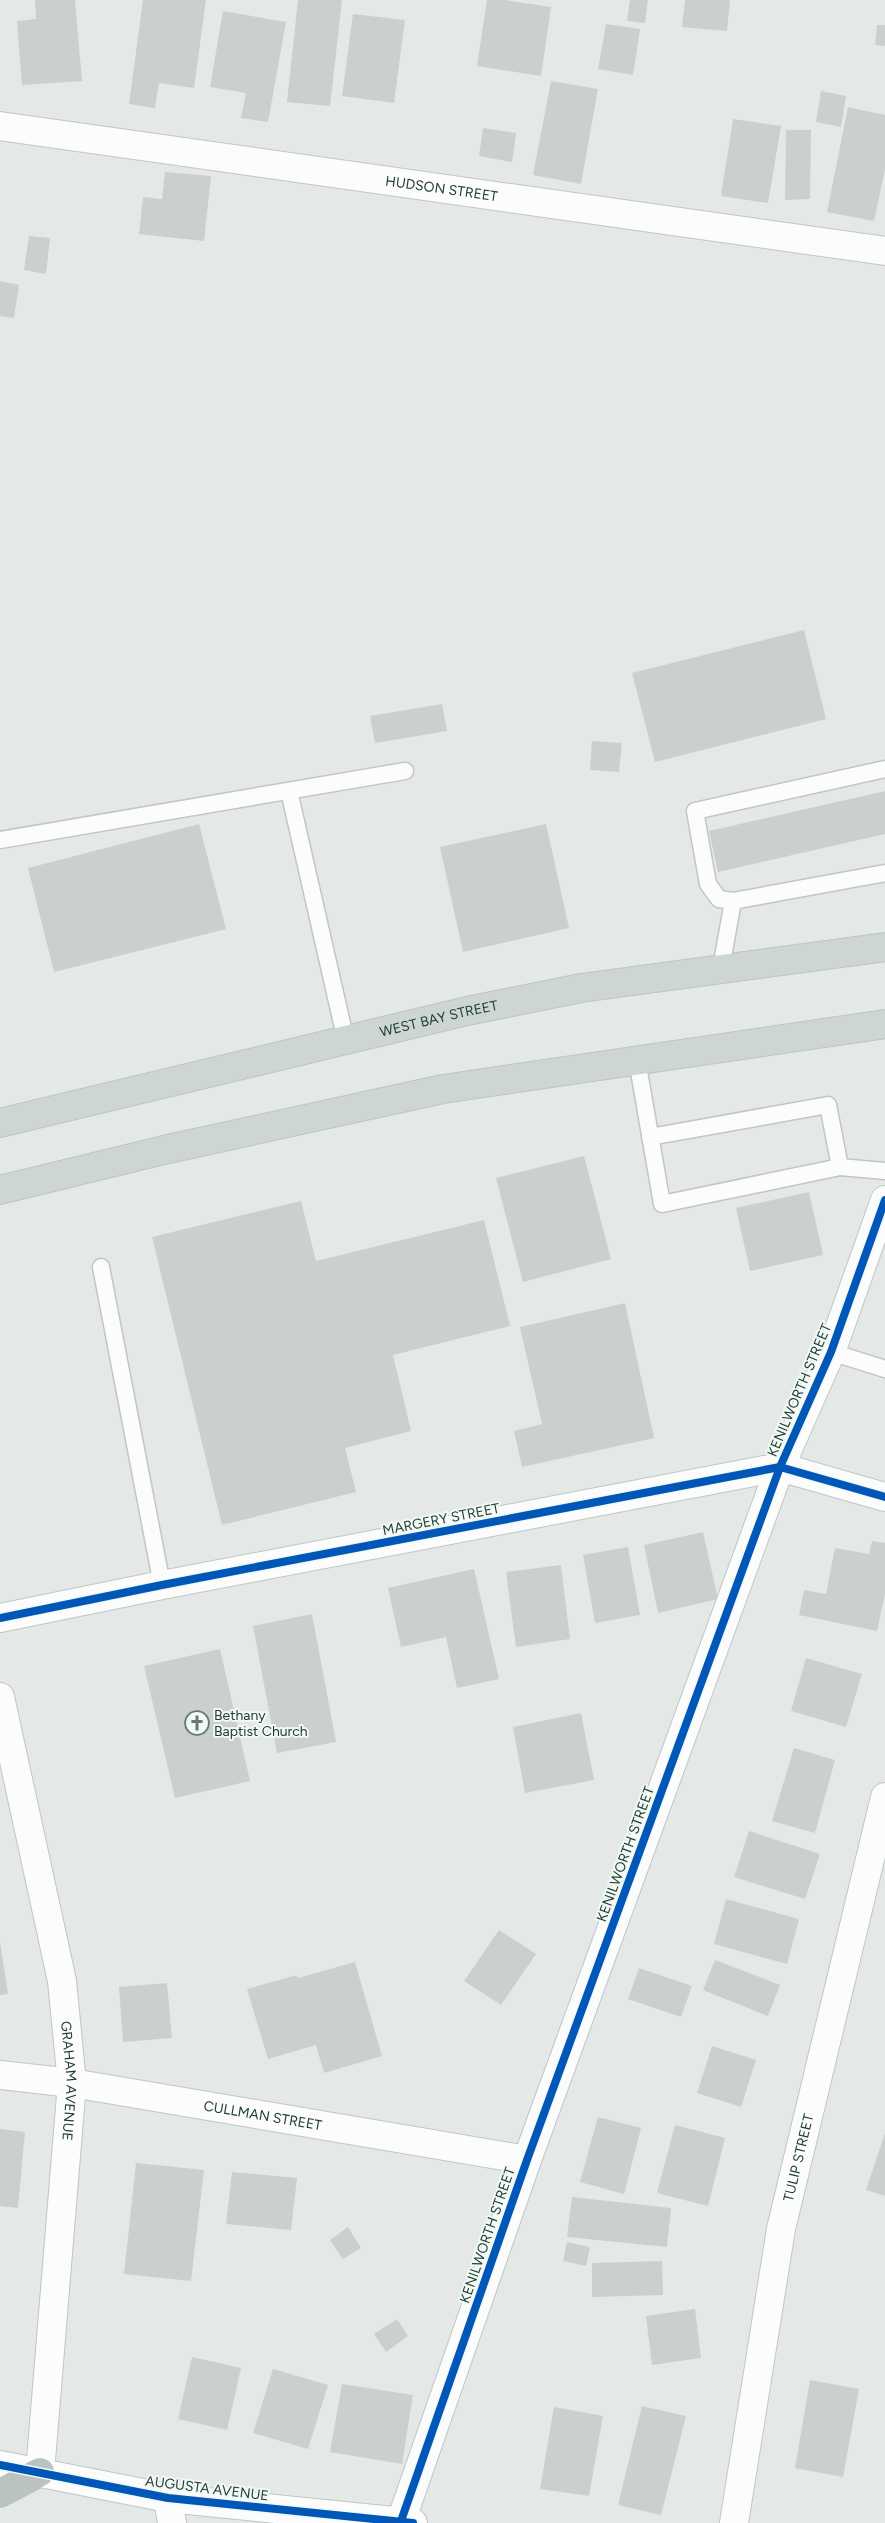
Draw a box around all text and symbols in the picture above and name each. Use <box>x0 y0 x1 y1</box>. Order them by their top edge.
street label: HUDSON STREET <box>384 173 499 205</box>
street label: WEST BAY STREET <box>378 997 500 1041</box>
street label: KENILWORTH STREET <box>764 1321 835 1459</box>
street label: MARGERY STREET <box>381 1500 501 1539</box>
place label: Bethany Baptist Church <box>214 1707 308 1740</box>
church icon: Bethany Baptist Church <box>184 1710 210 1736</box>
street label: KENILWORTH STREET <box>593 1784 658 1924</box>
street label: GRAHAM AVENUE <box>57 2020 80 2141</box>
street label: CULLMAN STREET <box>202 2097 323 2134</box>
street label: TULIP STREET <box>780 2112 817 2203</box>
street label: KENILWORTH STREET <box>456 2165 519 2305</box>
street label: AUGUSTA AVENUE <box>144 2472 270 2504</box>

